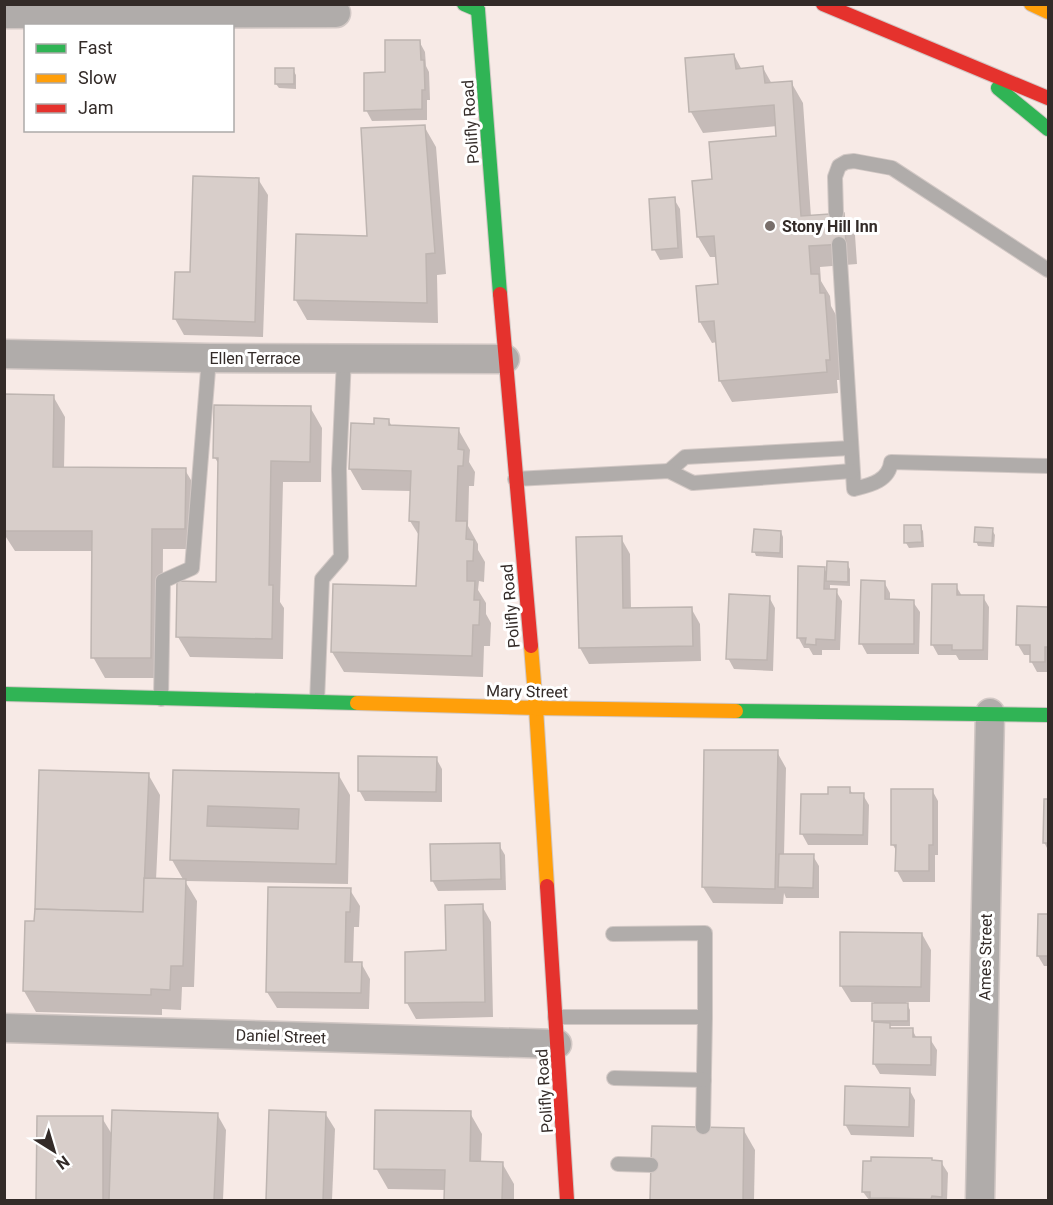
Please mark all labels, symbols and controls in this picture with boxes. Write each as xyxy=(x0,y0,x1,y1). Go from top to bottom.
legend xyxy=(24,24,234,132)
text: Fast xyxy=(78,37,113,58)
text: Slow xyxy=(78,67,117,88)
street label: Polifly Road xyxy=(458,79,483,165)
text: Jam xyxy=(78,97,114,118)
place label: Stony Hill Inn xyxy=(782,217,878,236)
marker: Stony Hill Inn xyxy=(763,219,777,233)
street label: Ellen Terrace xyxy=(209,349,301,368)
street label: Polifly Road xyxy=(497,563,524,649)
street label: Mary Street xyxy=(486,681,568,702)
street label: Ames Street xyxy=(975,913,996,1001)
street label: Daniel Street xyxy=(235,1025,327,1048)
street label: Polifly Road xyxy=(532,1048,557,1134)
north arrow xyxy=(24,1121,84,1181)
text: N xyxy=(52,1152,73,1174)

